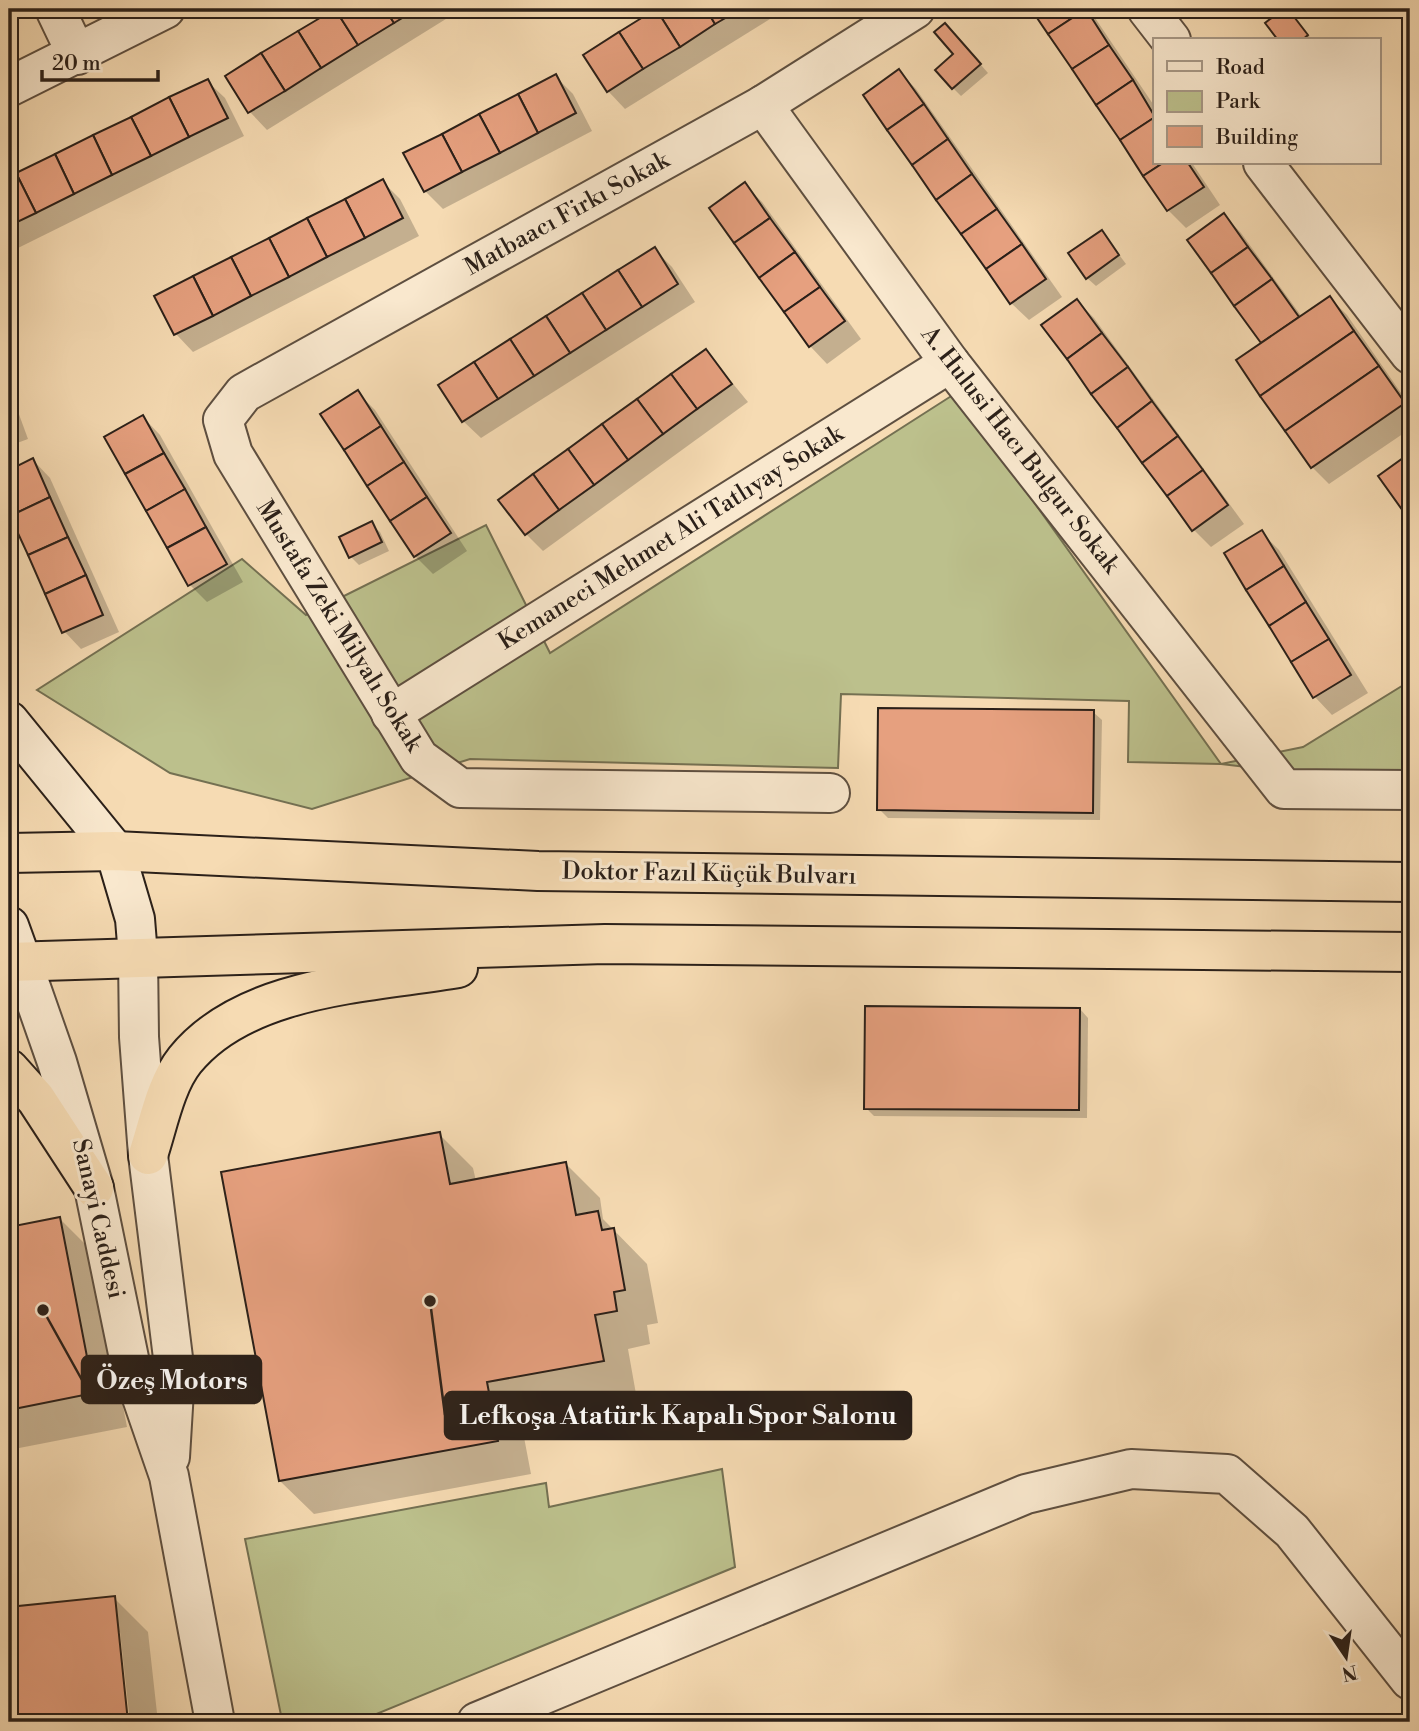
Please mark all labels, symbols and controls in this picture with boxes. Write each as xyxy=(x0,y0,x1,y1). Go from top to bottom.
scale bar xyxy=(42,38,158,82)
legend xyxy=(1153,38,1380,164)
text: 20 m xyxy=(52,51,101,77)
text: Road xyxy=(1216,55,1265,81)
text: Park xyxy=(1216,89,1261,115)
text: Building xyxy=(1215,125,1298,151)
street label: Matbaacı Firkı Sokak xyxy=(459,145,676,283)
street label: A. Hulusi Hacı Bulgur Sokak xyxy=(914,320,1127,581)
street label: Kemaneci Mehmet Ali Tatlıyay Sokak xyxy=(493,418,850,657)
street label: Mustafa Zeki Milyalı Sokak xyxy=(249,495,430,758)
street label: Doktor Fazıl Küçük Bulvarı xyxy=(561,856,857,892)
street label: Sanayi Caddesi xyxy=(65,1136,131,1302)
callout: Özeş Motors xyxy=(82,1356,261,1403)
text: Özeş Motors xyxy=(96,1363,248,1397)
callout: Lefkoşa Atatürk Kapalı Spor Salonu xyxy=(445,1392,911,1439)
text: Lefkoşa Atatürk Kapalı Spor Salonu xyxy=(459,1400,897,1432)
north arrow xyxy=(1310,1622,1380,1692)
text: N xyxy=(1340,1659,1360,1686)

